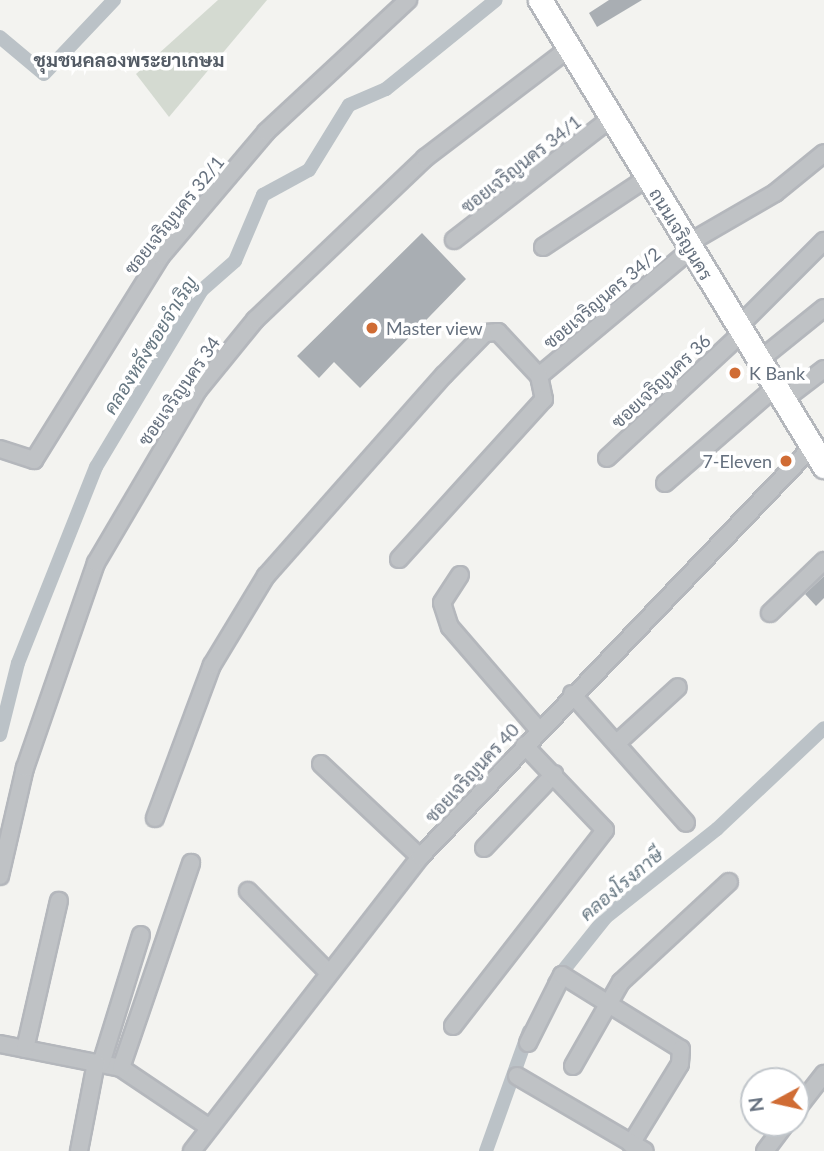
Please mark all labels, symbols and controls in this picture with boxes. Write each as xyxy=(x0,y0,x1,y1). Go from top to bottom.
district label: ชุมชนคลองพระยาเกษม xyxy=(34,49,224,71)
street label: ซอยเจริญนคร 34/1 xyxy=(457,110,585,218)
street label: ซอยเจริญนคร 32/1 xyxy=(120,151,228,279)
street label: ถนนเจริญนคร xyxy=(645,184,717,284)
street label: ซอยเจริญนคร 34/2 xyxy=(539,243,665,353)
water label: คลองหลังซอยจำเริญ xyxy=(98,272,202,418)
place label: Master view xyxy=(386,317,483,339)
marker: Master view xyxy=(364,320,380,336)
street label: ซอยเจริญนคร 36 xyxy=(607,330,715,432)
street label: ซอยเจริญนคร 34 xyxy=(134,332,224,450)
place label: K Bank xyxy=(749,362,805,384)
marker: K Bank xyxy=(727,365,743,381)
place label: 7-Eleven xyxy=(702,450,772,472)
marker: 7-Eleven xyxy=(778,453,794,469)
street label: ซอยเจริญนคร 40 xyxy=(421,719,523,827)
water label: คลองโรงภาษี xyxy=(575,843,667,925)
north arrow xyxy=(740,1067,810,1137)
text: N xyxy=(743,1096,768,1114)

